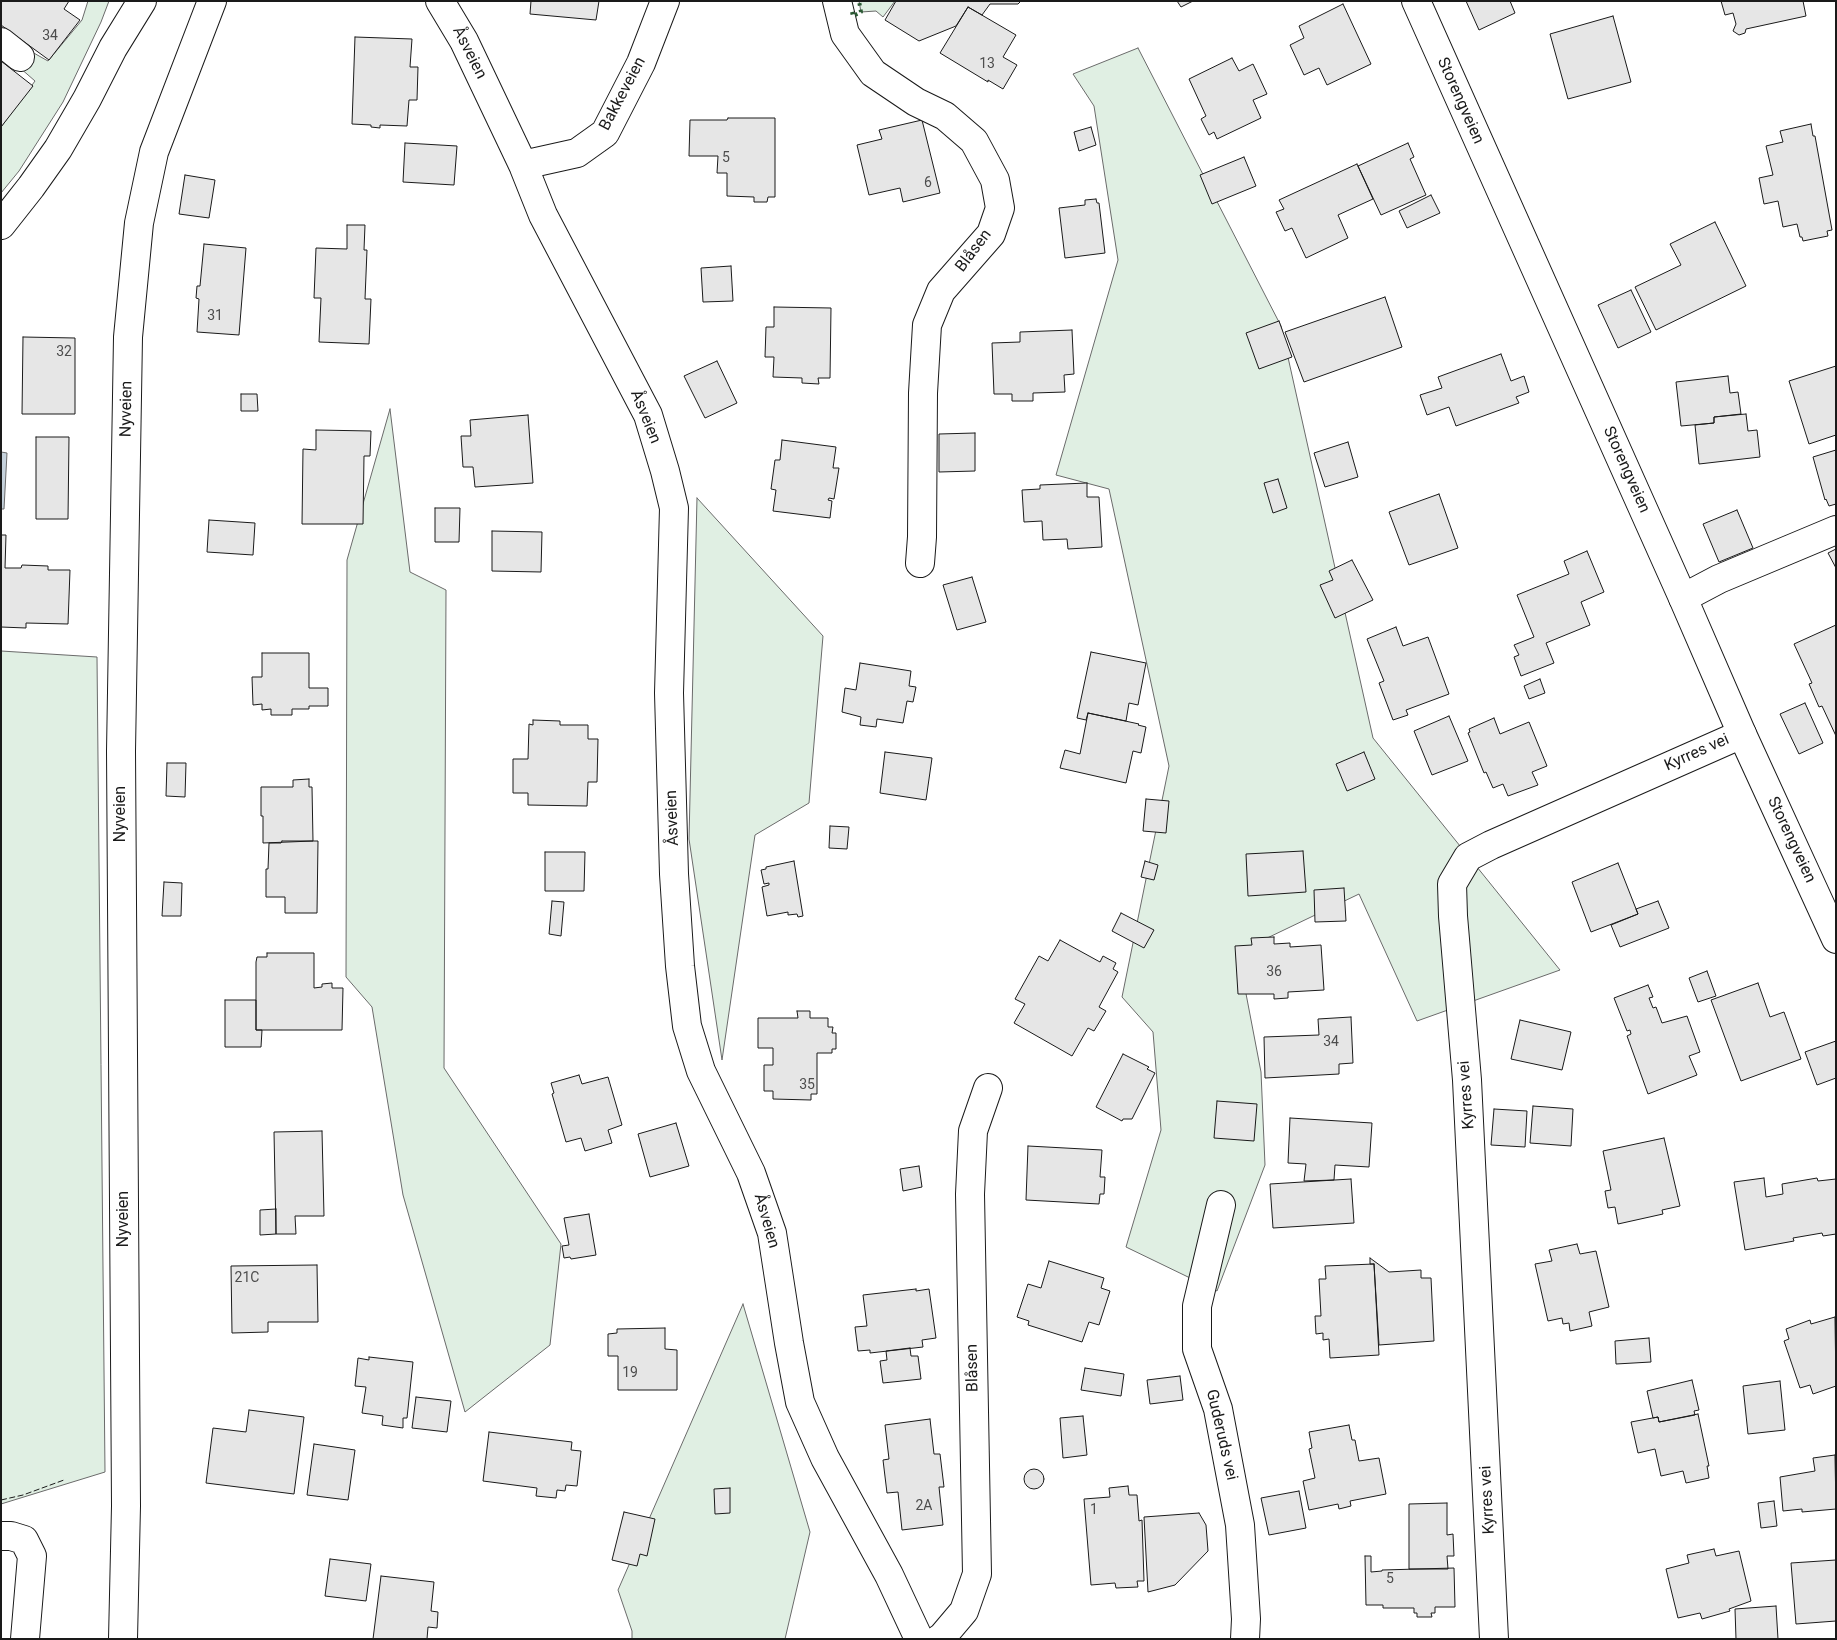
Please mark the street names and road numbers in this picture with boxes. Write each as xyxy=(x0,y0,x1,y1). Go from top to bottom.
street label: Åsveien xyxy=(448,24,490,82)
street label: Bakkeveien xyxy=(596,54,650,134)
street label: Storengveien xyxy=(1432,55,1488,147)
street label: Blåsen xyxy=(952,226,996,276)
street label: Nyveien xyxy=(117,381,137,437)
street label: Åsveien xyxy=(626,387,664,447)
street label: Storengveien xyxy=(1598,424,1654,516)
street label: Kyrres vei xyxy=(1662,730,1732,776)
street label: Nyveien xyxy=(111,786,131,842)
street label: Åsveien xyxy=(662,790,684,846)
street label: Storengveien xyxy=(1763,794,1819,886)
street label: Kyrres vei xyxy=(1455,1060,1479,1130)
street label: Nyveien xyxy=(114,1191,134,1247)
street label: Åsveien xyxy=(749,1191,783,1251)
street label: Blåsen xyxy=(963,1344,983,1392)
street label: Guderuds vei xyxy=(1201,1388,1241,1482)
street label: Kyrres vei xyxy=(1477,1465,1499,1535)

